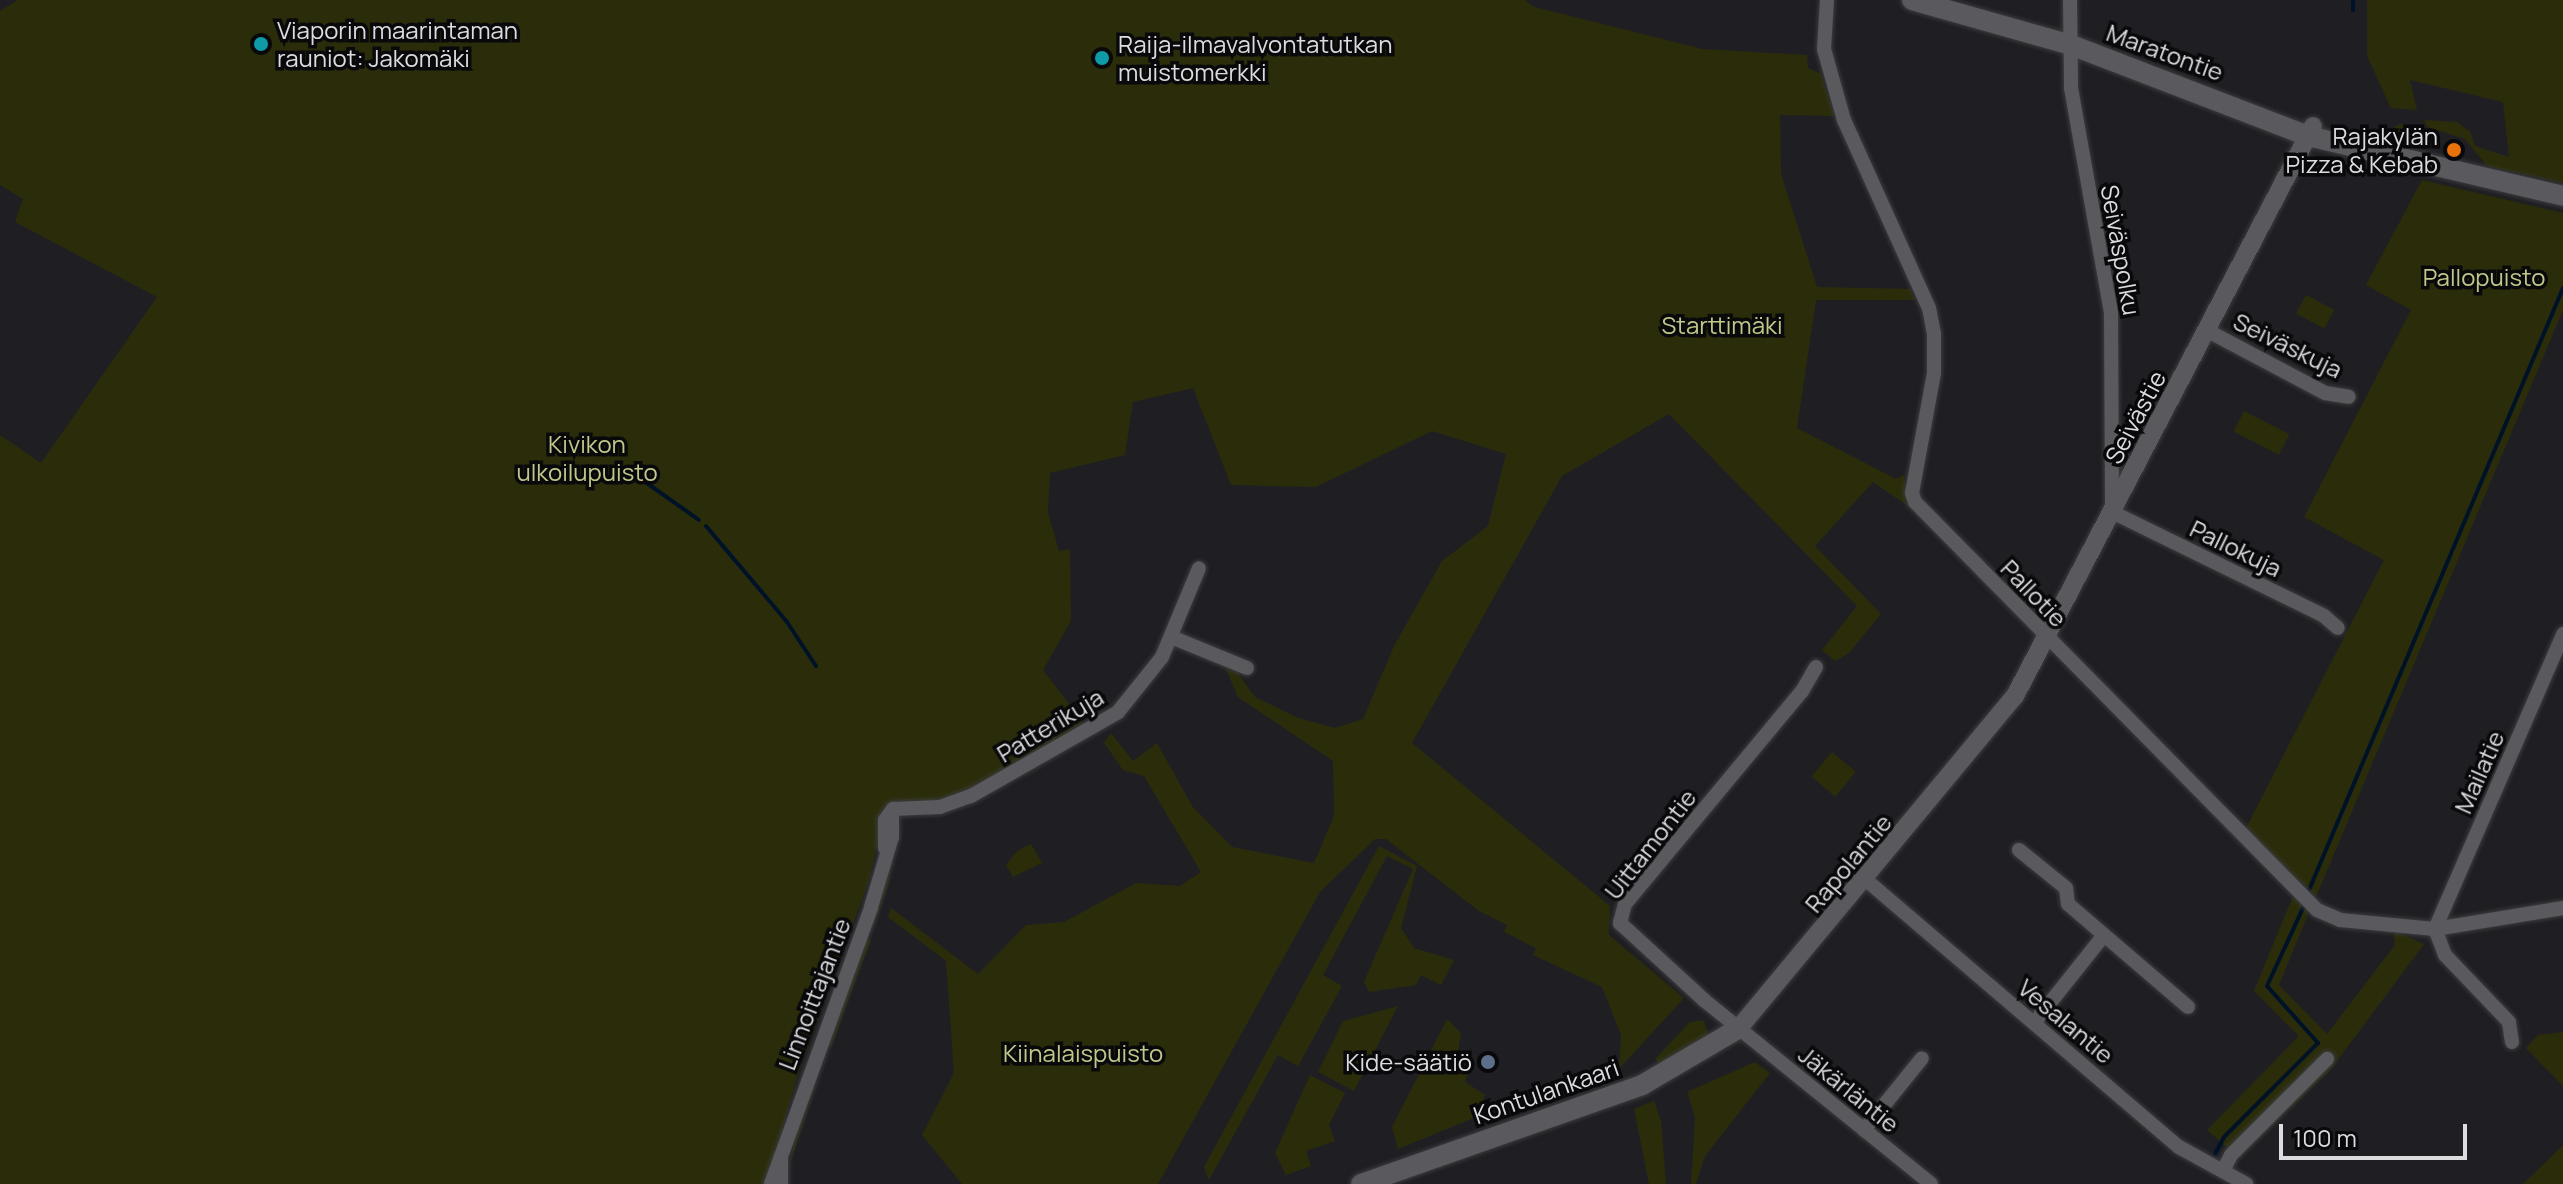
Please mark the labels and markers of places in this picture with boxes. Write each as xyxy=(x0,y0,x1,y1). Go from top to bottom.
place label: Viaporin maarintaman rauniot: Jakomäki xyxy=(277,16,518,72)
place label: Raija-ilmavalvontatutkan muistomerkki xyxy=(1118,30,1392,86)
marker: Viaporin maarintaman rauniot: Jakomäki xyxy=(252,35,270,53)
marker: Raija-ilmavalvontatutkan muistomerkki xyxy=(1093,49,1111,67)
place label: Rajakylän Pizza & Kebab xyxy=(2286,122,2438,178)
marker: Rajakylän Pizza & Kebab xyxy=(2445,141,2463,159)
place label: Kide-säätiö xyxy=(1345,1048,1472,1076)
marker: Kide-säätiö xyxy=(1479,1053,1497,1071)

